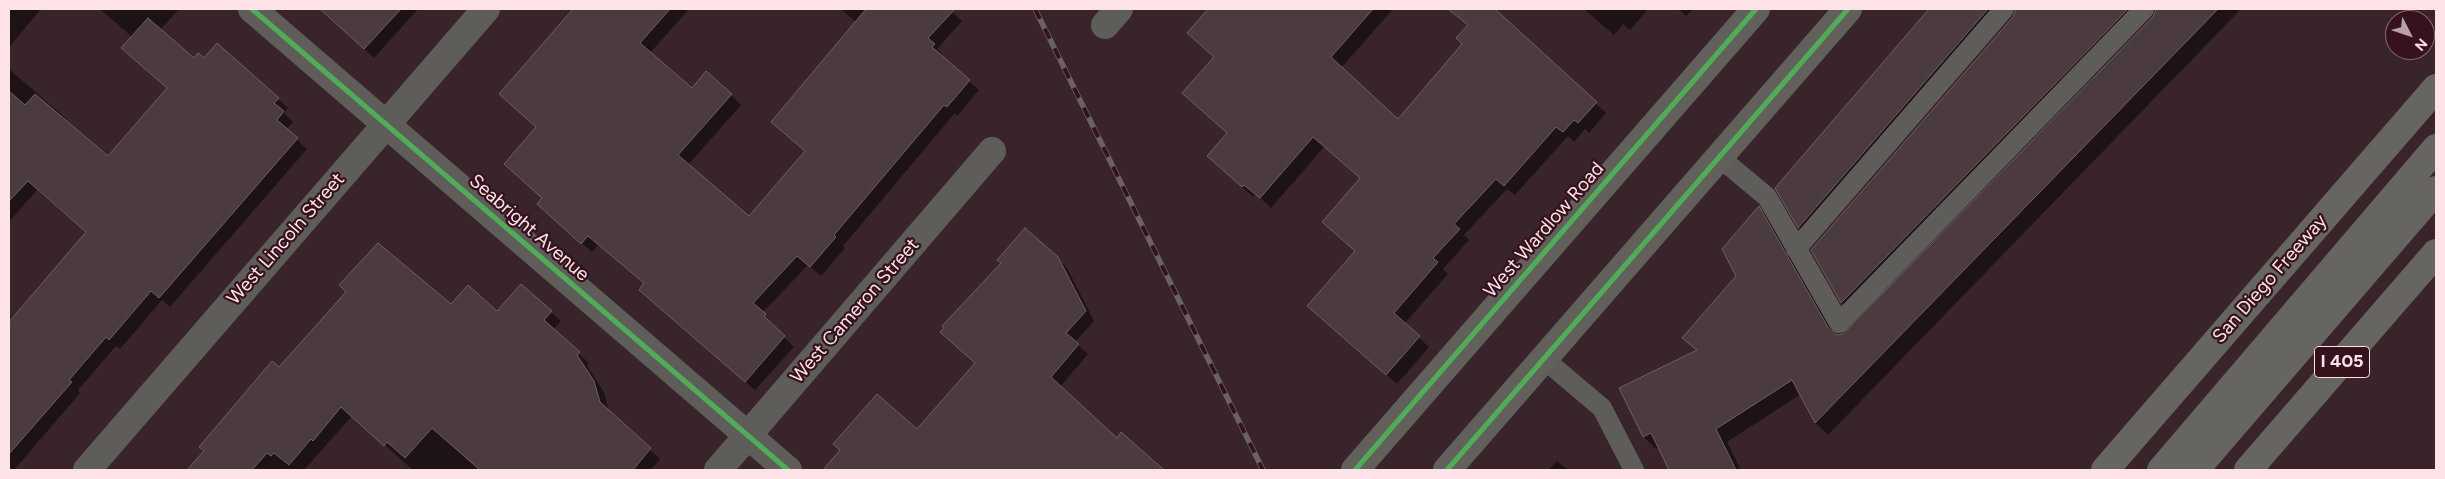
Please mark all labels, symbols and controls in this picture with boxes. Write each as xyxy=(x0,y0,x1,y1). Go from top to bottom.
north arrow xyxy=(2385,10,2435,60)
text: N xyxy=(2411,35,2431,54)
street label: West Wardlow Road xyxy=(1479,158,1609,302)
street label: West Lincoln Street xyxy=(222,168,350,310)
street label: Seabright Avenue xyxy=(464,170,594,286)
street label: San Diego Freeway xyxy=(2208,210,2332,348)
street label: West Cameron Street xyxy=(786,234,924,388)
road number: I 405 xyxy=(2314,347,2370,378)

